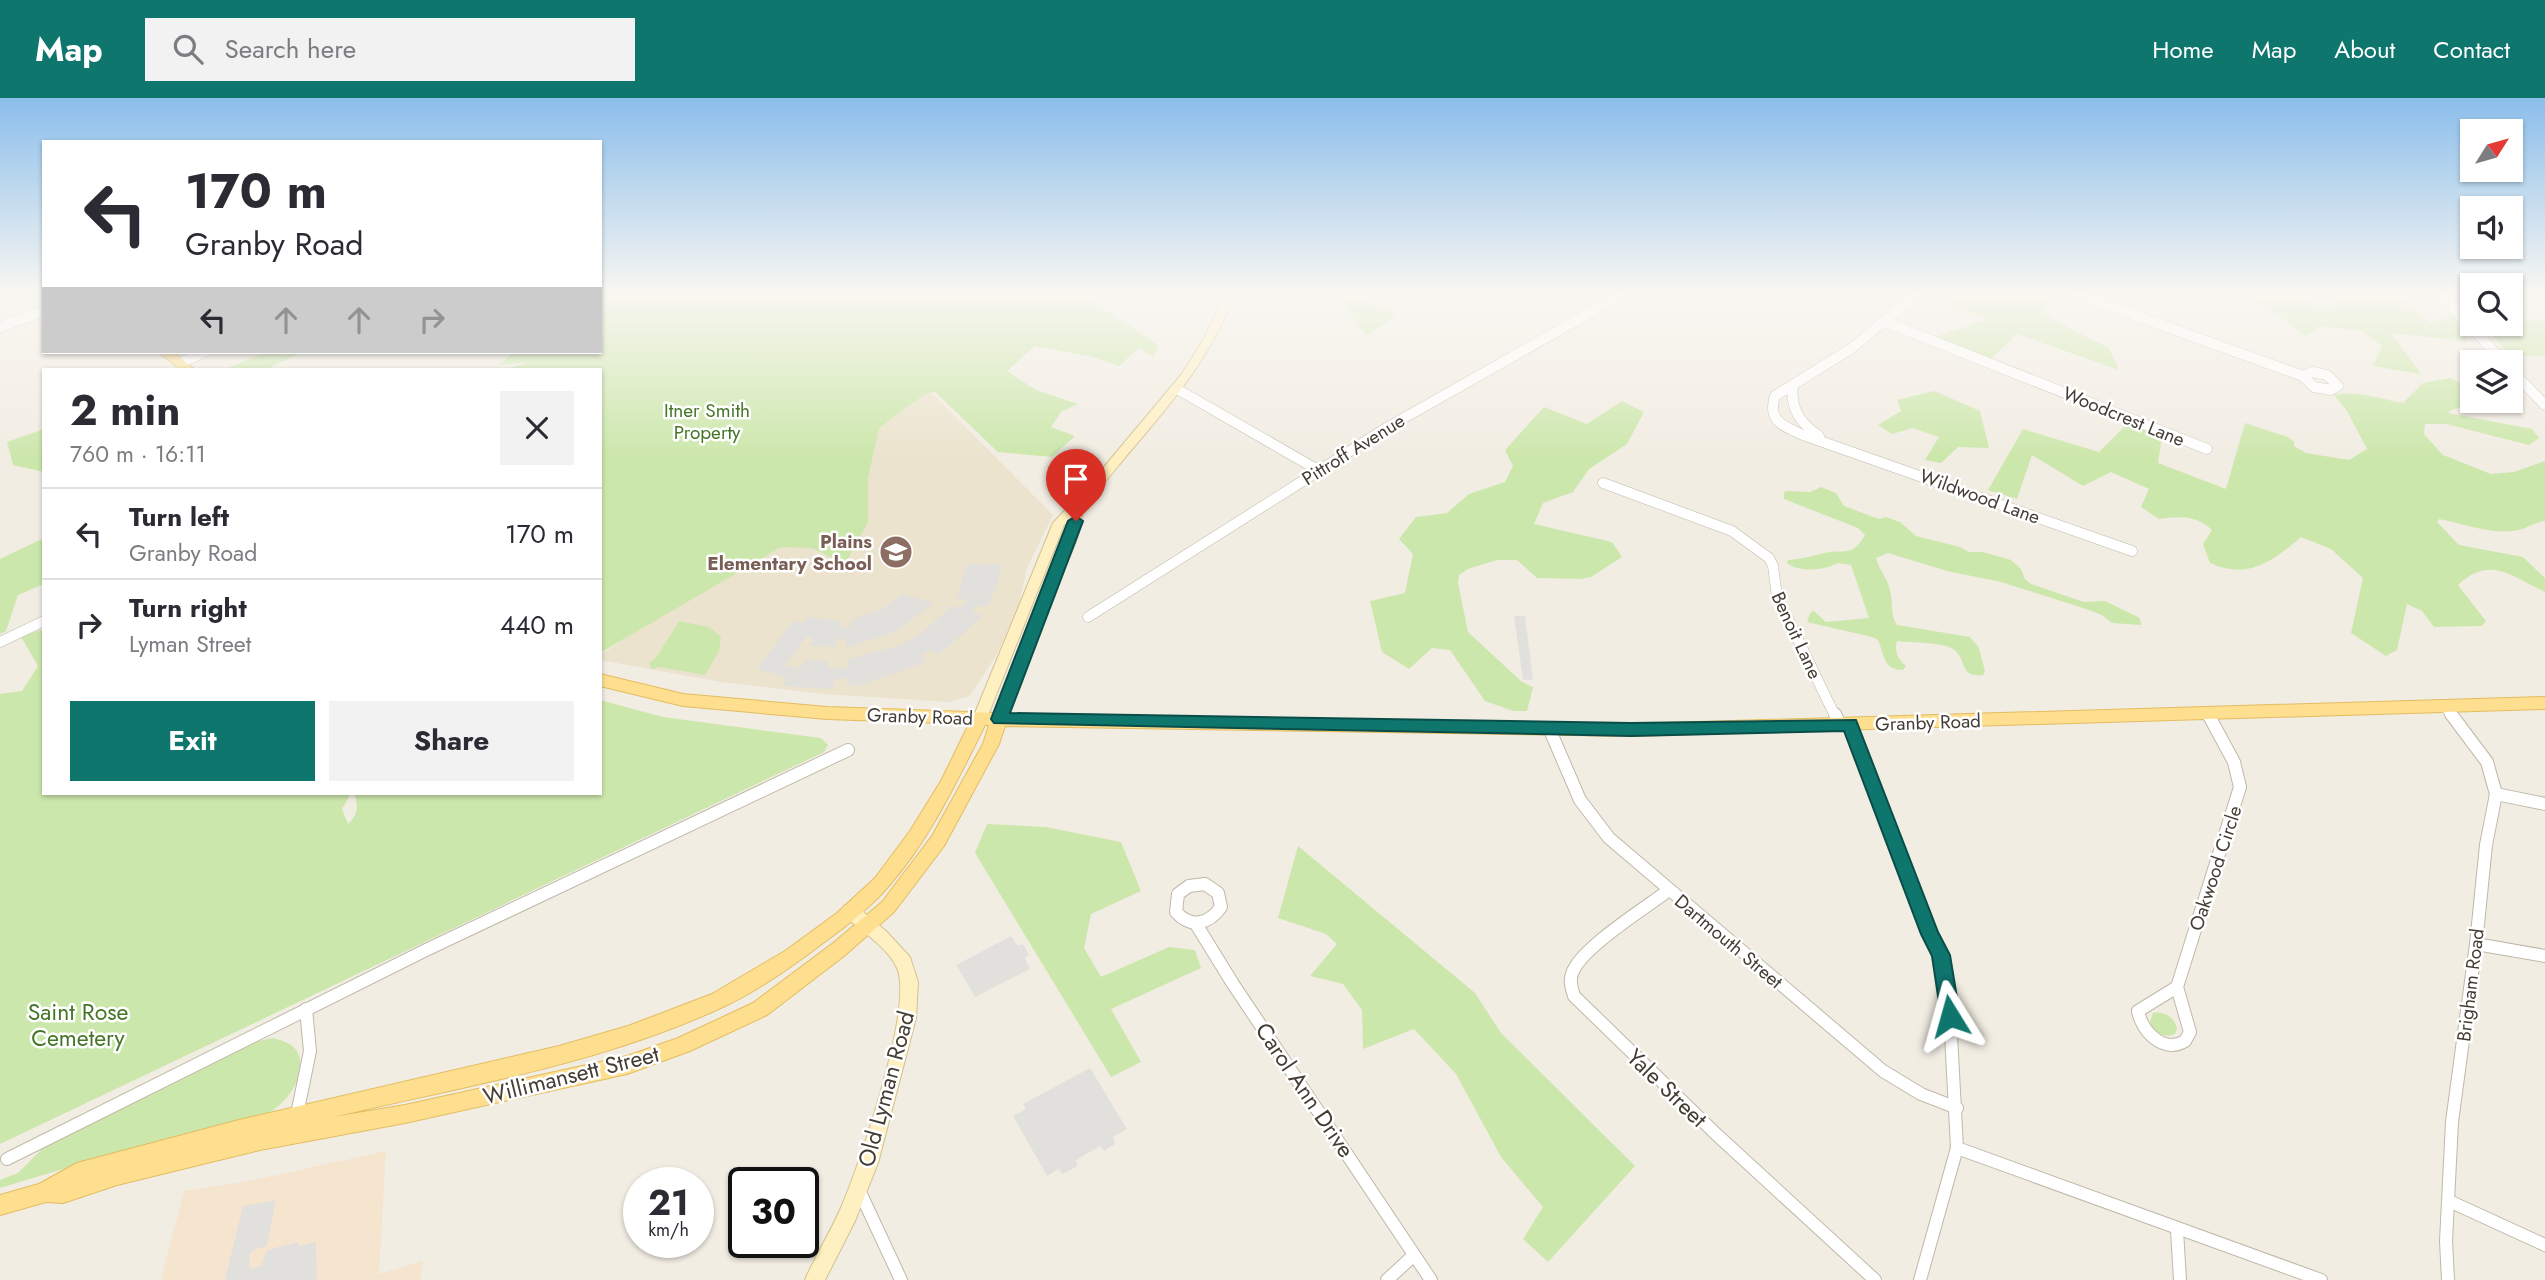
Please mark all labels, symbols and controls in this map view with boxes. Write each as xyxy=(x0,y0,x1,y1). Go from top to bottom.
search box xyxy=(145,18,635,81)
text: Map xyxy=(35,26,103,73)
icon: search xyxy=(169,30,207,68)
text: Search here xyxy=(225,30,356,68)
text: Home xyxy=(2152,32,2214,67)
text: Map xyxy=(2252,32,2296,67)
text: About xyxy=(2334,32,2395,67)
text: Contact xyxy=(2433,32,2510,67)
north arrow xyxy=(2460,119,2524,182)
map controls xyxy=(2460,119,2523,413)
text: 170 m xyxy=(185,156,327,226)
icon: left xyxy=(70,168,161,259)
button: sound xyxy=(2460,196,2523,259)
text: Granby Road xyxy=(185,221,363,267)
button: search xyxy=(2460,273,2523,336)
icon: left xyxy=(194,301,232,339)
icon: ahead xyxy=(267,301,305,339)
icon: ahead xyxy=(340,301,378,339)
icon: right xyxy=(413,301,451,339)
button: layers xyxy=(2460,350,2523,413)
text: 2 min xyxy=(70,380,180,441)
street label: Woodcrest Lane xyxy=(2059,380,2189,453)
button: close xyxy=(500,391,574,465)
park label: Itner Smith Property xyxy=(664,397,750,446)
street label: Pittroff Avenue xyxy=(1297,407,1410,492)
text: 760 m · 16:11 xyxy=(70,437,206,471)
pin xyxy=(1046,449,1106,521)
icon: arrive xyxy=(1057,460,1095,498)
street label: Wildwood Lane xyxy=(1916,462,2044,531)
text: Turn left xyxy=(129,498,229,536)
icon: left xyxy=(70,515,108,553)
text: 170 m xyxy=(505,515,574,553)
place label: Plains Elementary School xyxy=(707,528,872,577)
school or university icon: Plains Elementary School xyxy=(877,533,915,571)
text: Granby Road xyxy=(129,536,257,570)
street label: Benoit Lane xyxy=(1765,587,1829,683)
text: Turn right xyxy=(129,589,247,627)
icon: right xyxy=(70,606,108,644)
text: 440 m xyxy=(500,606,574,644)
text: Lyman Street xyxy=(129,627,251,661)
button: Exit xyxy=(70,701,315,781)
button: Share xyxy=(329,701,574,781)
street label: Granby Road xyxy=(867,701,973,732)
street label: Granby Road xyxy=(1875,707,1981,738)
street label: Oakwood Circle xyxy=(2183,802,2248,934)
street label: Dartmouth Street xyxy=(1669,888,1789,995)
street label: Brigham Road xyxy=(2450,927,2491,1043)
position arrow xyxy=(1913,979,1987,1053)
park label: Saint Rose Cemetery xyxy=(28,995,128,1055)
street label: Old Lyman Road xyxy=(849,1007,923,1171)
street label: Carol Ann Drive xyxy=(1247,1016,1363,1164)
street label: Willimansett Street xyxy=(479,1037,663,1113)
street label: Yale Street xyxy=(1619,1041,1715,1135)
speed limit sign: 30 xyxy=(728,1167,819,1258)
text: 21 xyxy=(648,1178,689,1228)
text: km/h xyxy=(648,1217,689,1243)

